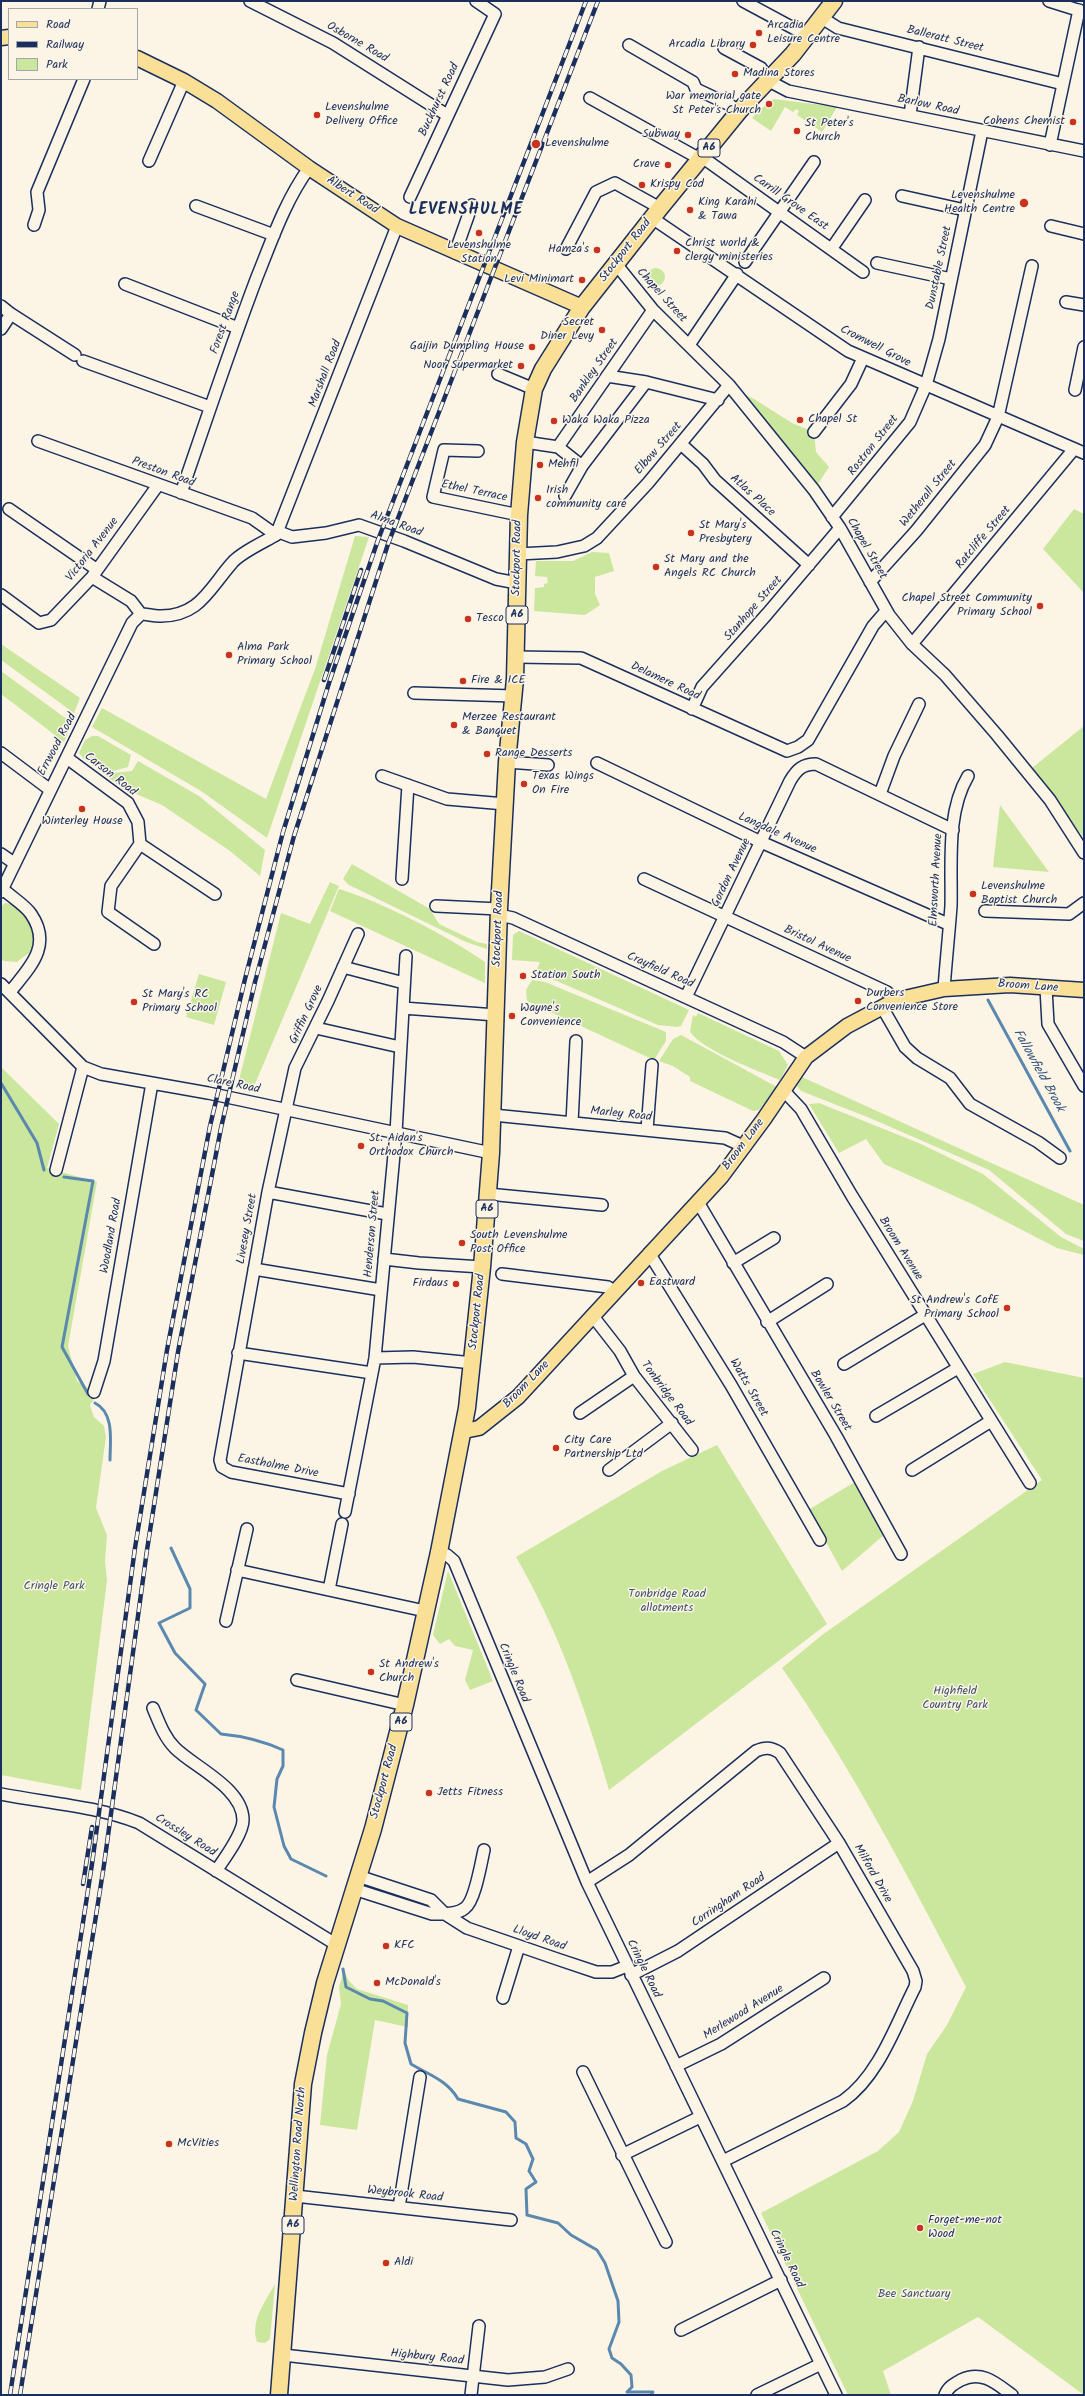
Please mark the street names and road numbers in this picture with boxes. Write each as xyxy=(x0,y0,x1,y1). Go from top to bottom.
street label: Osborne Road xyxy=(324,20,390,66)
street label: Balleratt Street xyxy=(905,23,985,57)
street label: Buckhurst Road xyxy=(417,61,463,139)
street label: Barlow Road xyxy=(896,92,960,120)
road number: A6 xyxy=(698,139,720,157)
street label: Carrill Grove East xyxy=(750,172,830,234)
street label: Albert Road xyxy=(323,174,381,218)
street label: Stockport Road xyxy=(597,217,655,285)
street label: Dunstable Street xyxy=(924,225,956,311)
street label: Chapel Street xyxy=(633,266,689,326)
street label: Forest Range xyxy=(208,290,244,356)
street label: Cromwell Grove xyxy=(837,323,913,371)
street label: Bankley Street xyxy=(568,336,622,406)
street label: Marshall Road xyxy=(307,338,345,410)
street label: Rostron Street xyxy=(846,413,902,479)
street label: Elbow Street xyxy=(632,420,686,478)
street label: Preston Road xyxy=(129,455,197,491)
street label: Wetherall Street xyxy=(898,458,960,530)
street label: Atlas Place xyxy=(726,472,778,520)
street label: Ethel Terrace xyxy=(440,478,508,506)
street label: Ratcliffe Street xyxy=(953,503,1015,573)
street label: Alma Road xyxy=(368,509,424,541)
street label: Victoria Avenue xyxy=(64,515,122,585)
street label: Chapel Street xyxy=(843,516,889,582)
street label: Stockport Road xyxy=(510,520,526,596)
street label: Stanhope Street xyxy=(722,574,786,644)
road number: A6 xyxy=(506,606,528,624)
street label: Delamere Road xyxy=(628,660,702,704)
street label: Errwood Road xyxy=(35,711,81,779)
street label: Carson Road xyxy=(81,750,139,800)
street label: Langdale Avenue xyxy=(736,810,818,858)
street label: Elmsworth Avenue xyxy=(927,833,947,927)
street label: Gordon Avenue xyxy=(709,836,755,910)
street label: Stockport Road xyxy=(490,891,508,967)
street label: Bristol Avenue xyxy=(781,923,853,967)
street label: Crayfield Road xyxy=(624,950,696,992)
street label: Broom Lane xyxy=(997,978,1059,996)
street label: Griffin Grove xyxy=(287,983,327,1047)
street label: Clare Road xyxy=(205,1072,261,1098)
street label: Marley Road xyxy=(589,1105,653,1125)
street label: Broom Lane xyxy=(720,1116,768,1174)
street label: Henderson Street xyxy=(362,1190,384,1278)
street label: Livesey Street xyxy=(235,1193,261,1265)
street label: Woodland Road xyxy=(98,1197,126,1275)
road number: A6 xyxy=(476,1200,498,1218)
street label: Broom Avenue xyxy=(875,1215,925,1283)
street label: Stockport Road xyxy=(467,1273,489,1351)
street label: Watts Street xyxy=(726,1356,770,1420)
street label: Broom Lane xyxy=(501,1358,553,1412)
street label: Tonbridge Road xyxy=(637,1359,695,1429)
street label: Bowler Street xyxy=(806,1368,854,1434)
street label: Eastholme Drive xyxy=(236,1452,320,1482)
street label: Cringle Road xyxy=(494,1641,532,1705)
road number: A6 xyxy=(390,1713,412,1731)
street label: Stockport Road xyxy=(368,1743,402,1821)
street label: Crossley Road xyxy=(152,1811,218,1861)
street label: Milford Drive xyxy=(850,1842,894,1906)
street label: Corringham Road xyxy=(689,1871,769,1931)
street label: Lloyd Road xyxy=(510,1923,568,1955)
street label: Cringle Road xyxy=(623,1937,663,2001)
street label: Merlewood Avenue xyxy=(701,1982,787,2044)
street label: Wellington Road North xyxy=(288,2086,310,2202)
street label: Weybrook Road xyxy=(366,2184,444,2206)
road number: A6 xyxy=(282,2216,304,2234)
street label: Cringle Road xyxy=(766,2227,806,2291)
street label: Highbury Road xyxy=(390,2347,464,2369)

